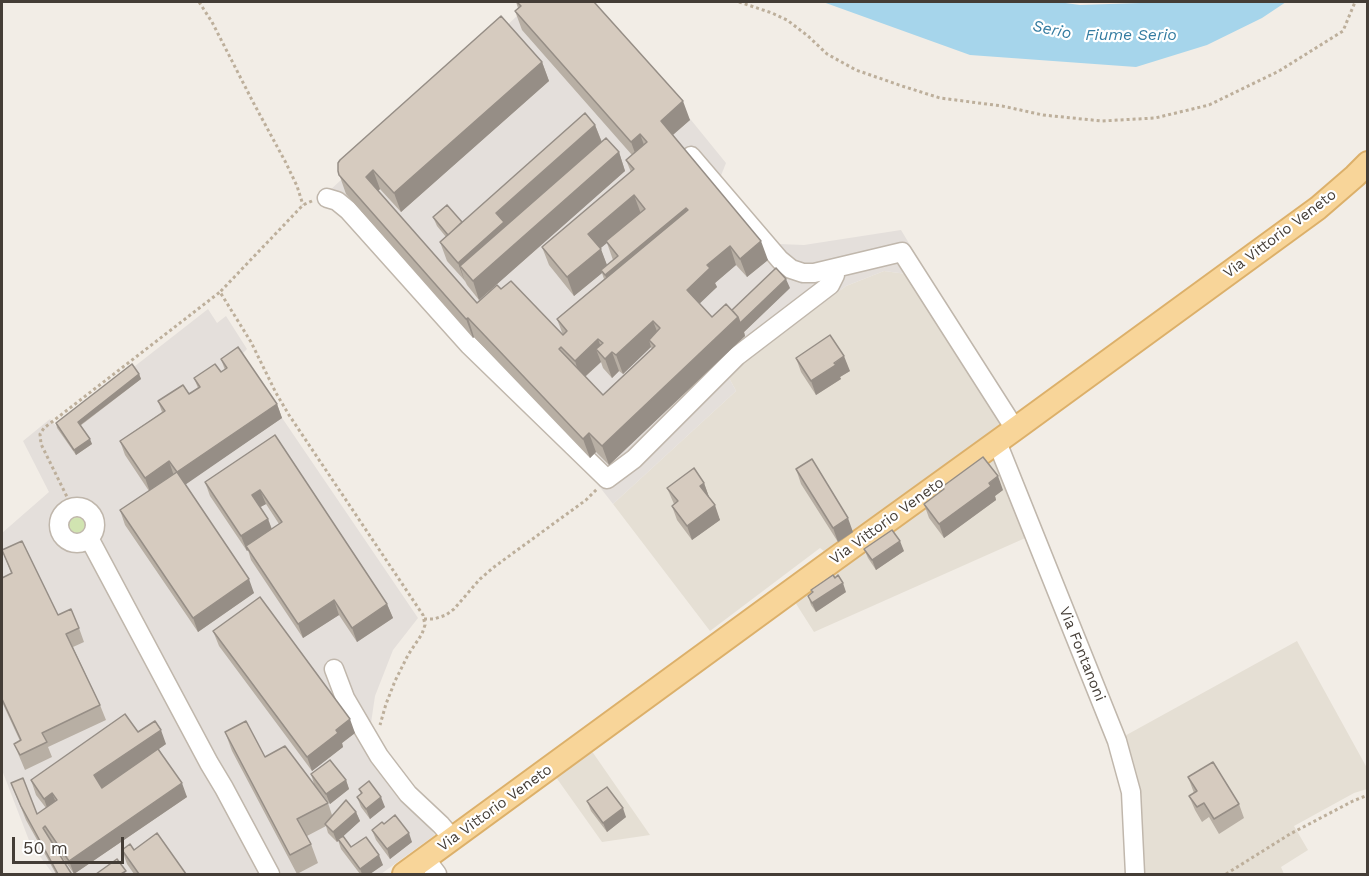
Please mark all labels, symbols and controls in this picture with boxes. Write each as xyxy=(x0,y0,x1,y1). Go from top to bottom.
water label: Serio xyxy=(1031,17,1073,43)
water label: Fiume Serio xyxy=(1085,25,1177,45)
street label: Via Vittorio Veneto xyxy=(1220,186,1340,282)
street label: Via Vittorio Veneto xyxy=(826,474,948,568)
street label: Via Fontanoni xyxy=(1055,604,1109,704)
street label: Via Vittorio Veneto xyxy=(434,761,556,855)
scale bar xyxy=(15,825,128,863)
text: 50 m xyxy=(23,837,68,858)

